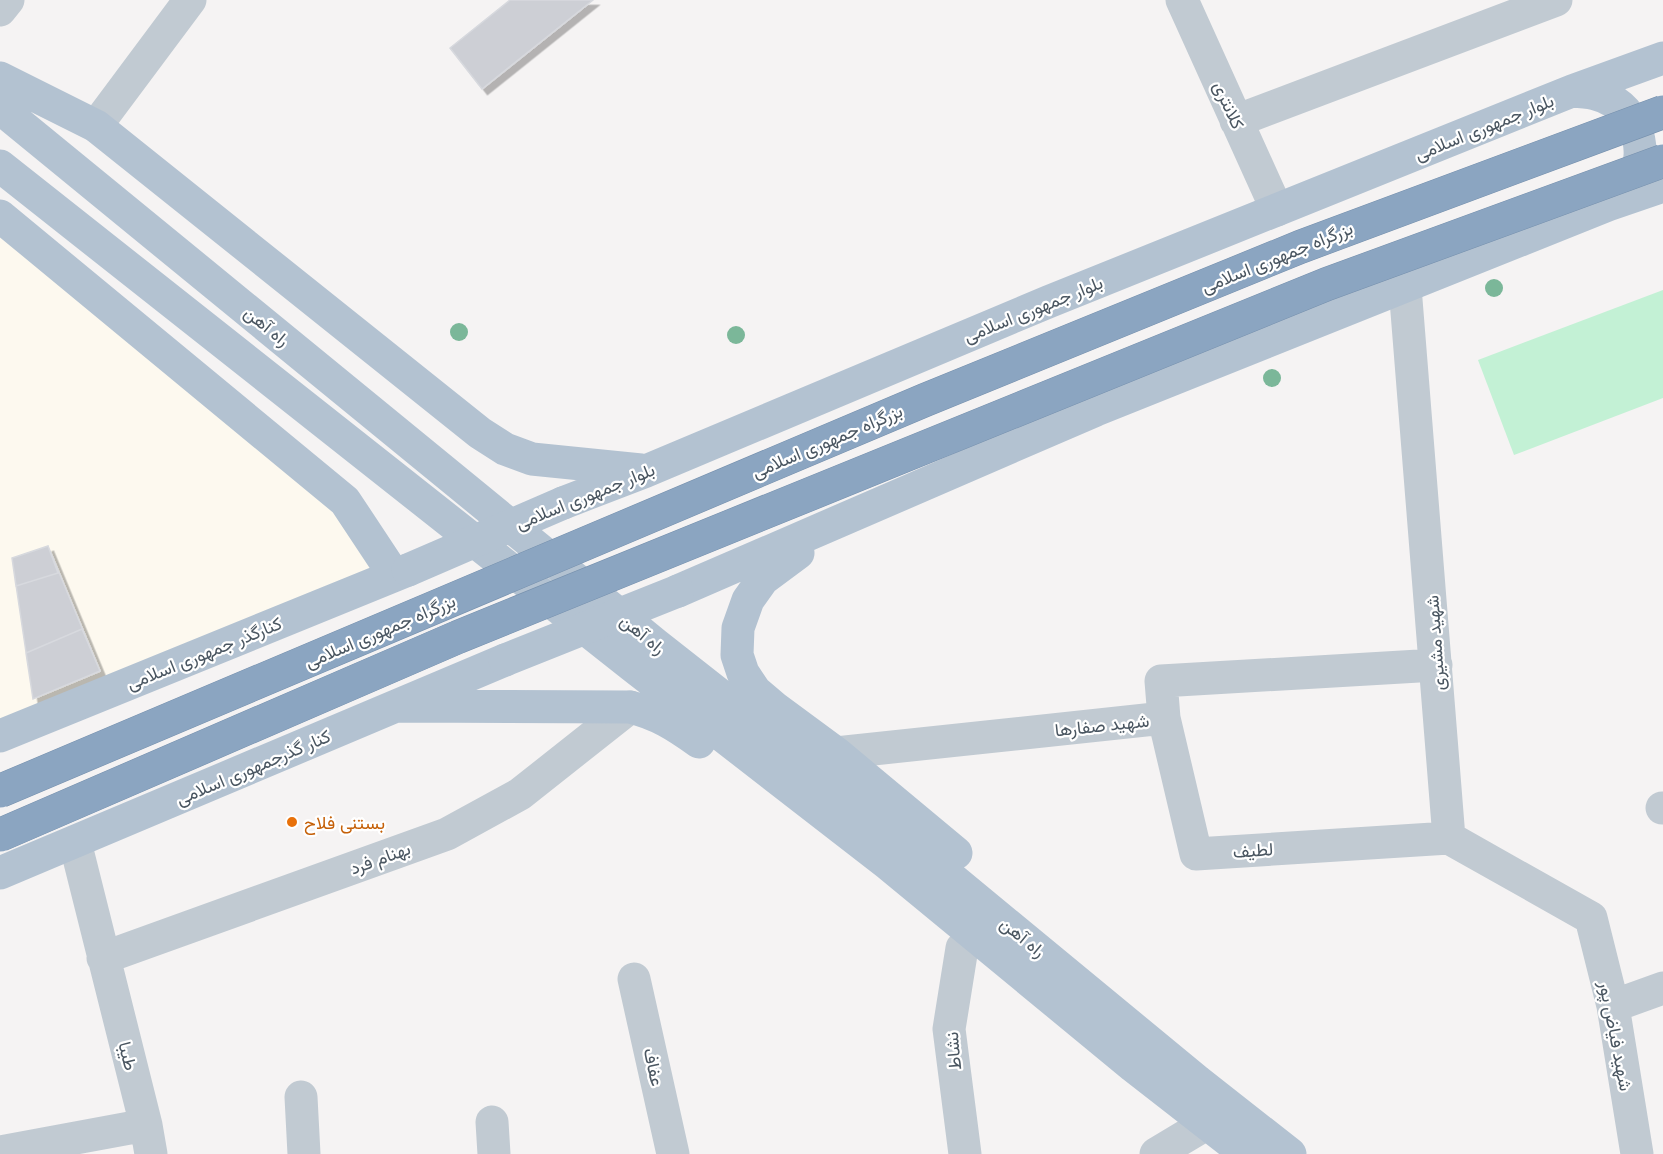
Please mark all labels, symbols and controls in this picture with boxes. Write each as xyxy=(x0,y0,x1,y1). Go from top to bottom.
street label: کلانتری xyxy=(1208,77,1250,133)
street label: بلوار جمهوری اسلامی xyxy=(1411,89,1557,165)
street label: بزرگراه جمهوری اسلامی xyxy=(1198,216,1356,298)
street label: بلوار جمهوری اسلامی xyxy=(960,271,1106,347)
street label: راه آهن xyxy=(240,301,294,351)
street label: بزرگراه جمهوری اسلامی xyxy=(748,399,906,483)
street label: بلوار جمهوری اسلامی xyxy=(512,458,658,534)
street label: بزرگراه جمهوری اسلامی xyxy=(301,589,459,673)
street label: شهید مشیری xyxy=(1420,594,1450,692)
street label: راه آهن xyxy=(616,609,670,659)
street label: کنارگذر جمهوری اسلامی xyxy=(123,611,285,695)
street label: شهید صفارها xyxy=(1054,709,1150,741)
street label: کنار گذرجمهوری اسلامی xyxy=(172,724,334,810)
place label: بستنی فلاح xyxy=(304,811,385,835)
marker: بستنی فلاح xyxy=(285,815,299,829)
street label: بهنام فرد xyxy=(346,836,414,881)
street label: لطیف xyxy=(1232,837,1274,863)
street label: راه آهن xyxy=(996,912,1050,962)
street label: شهید فیاض پور xyxy=(1593,978,1638,1093)
street label: نشاط xyxy=(940,1031,966,1071)
street label: طیبا xyxy=(113,1039,143,1073)
street label: عفاف xyxy=(639,1046,669,1088)

